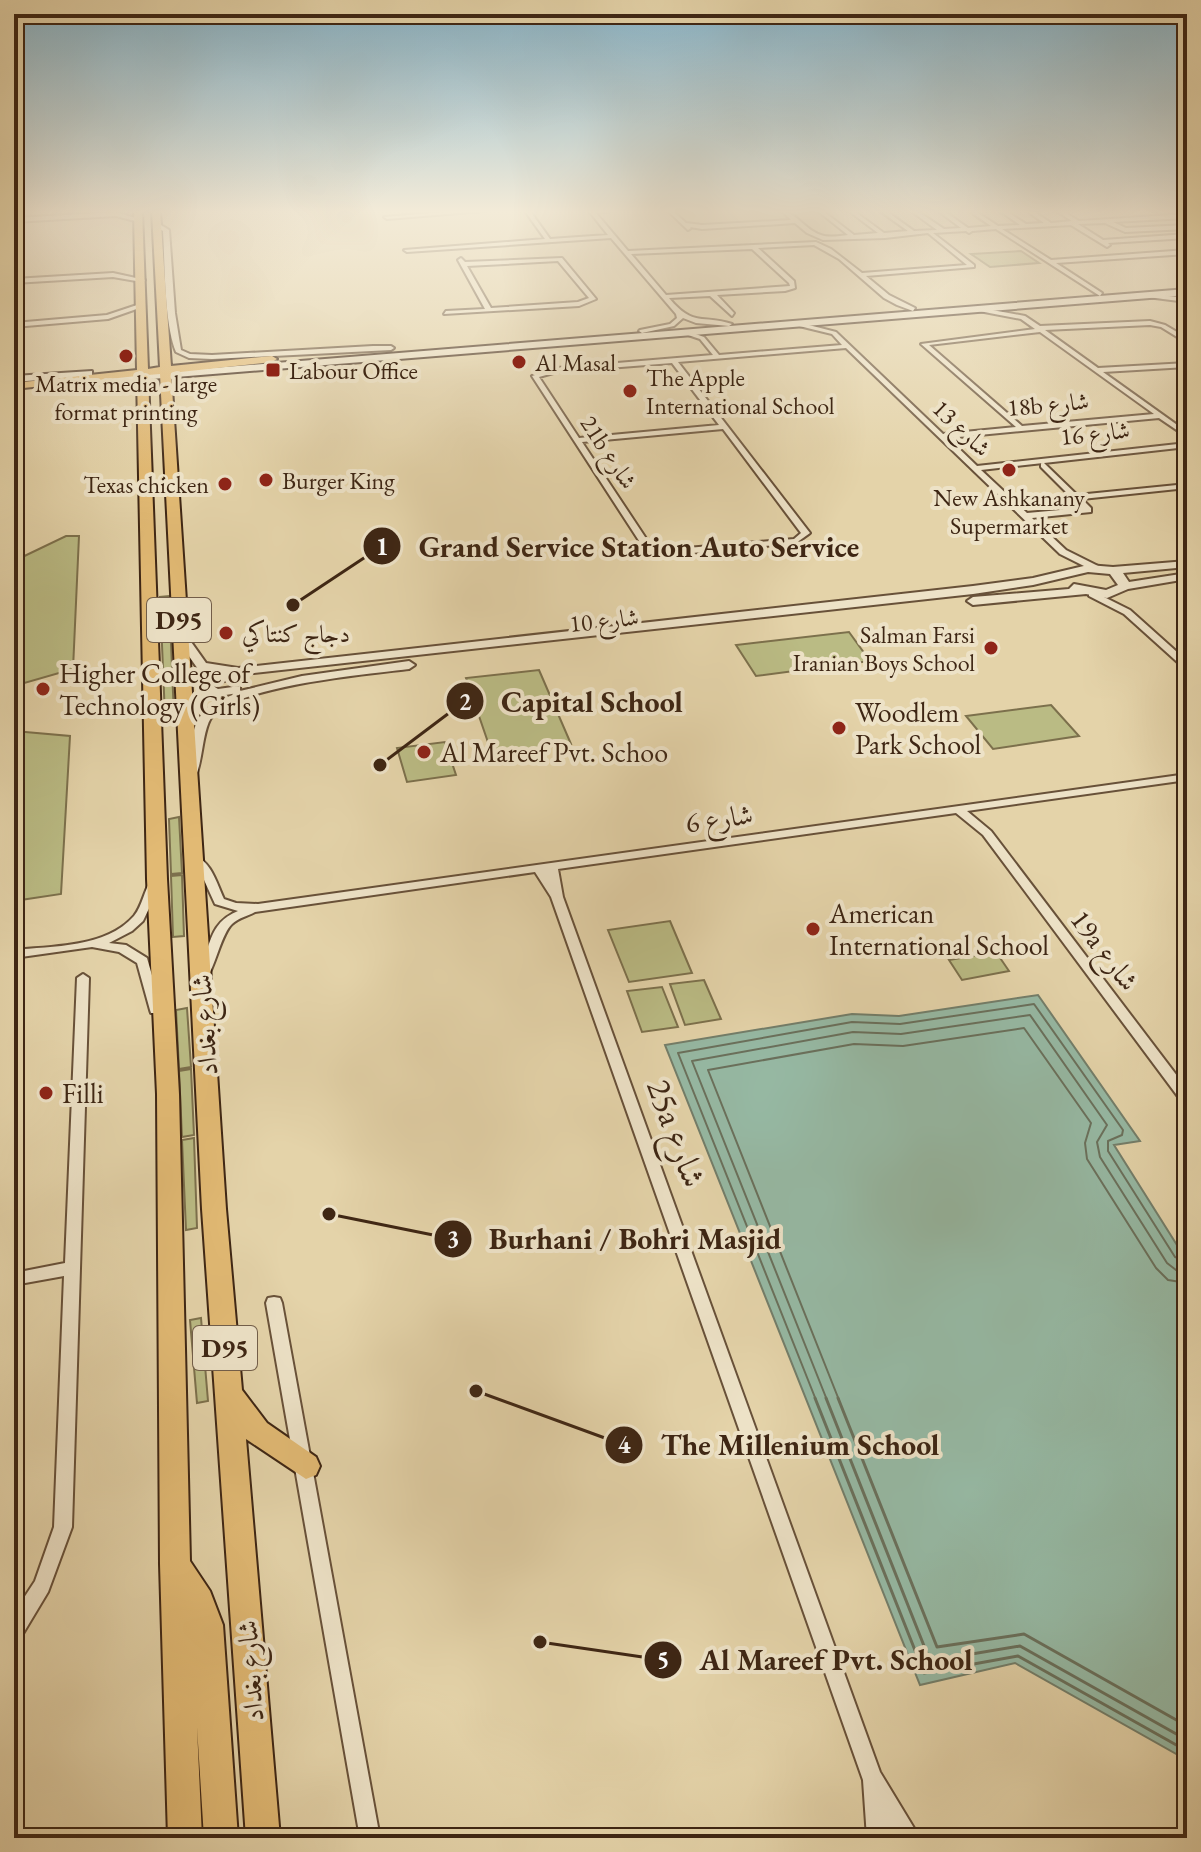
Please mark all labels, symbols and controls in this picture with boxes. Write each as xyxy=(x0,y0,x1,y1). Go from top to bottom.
marker: Matrix media - large format printing xyxy=(117,347,135,365)
place label: Al Masal xyxy=(534,347,616,378)
marker: Al Masal xyxy=(510,353,528,371)
place label: Labour Office xyxy=(289,355,418,386)
marker: Labour Office xyxy=(264,361,282,379)
place label: The Apple International School xyxy=(646,362,835,421)
place label: Matrix media - large format printing xyxy=(35,368,217,427)
marker: The Apple International School xyxy=(621,382,639,400)
street label: 18b شارع xyxy=(1006,385,1091,428)
street label: شارع 13 xyxy=(923,393,998,467)
street label: 21b شارع xyxy=(570,409,644,497)
street label: شارع 16 xyxy=(1059,414,1132,457)
marker: New Ashkanany Supermarket xyxy=(1000,461,1018,479)
place label: Burger King xyxy=(282,465,395,496)
place label: Texas chicken xyxy=(83,469,209,500)
marker: Burger King xyxy=(257,471,275,489)
marker: Texas chicken xyxy=(216,475,234,493)
place label: New Ashkanany Supermarket xyxy=(933,482,1085,541)
callout: Grand Service Station Auto Service xyxy=(362,519,875,573)
text: Grand Service Station Auto Service xyxy=(419,527,859,566)
text: 1 xyxy=(376,531,388,562)
road number: D95 xyxy=(147,598,211,642)
street label: شارع 10 xyxy=(568,601,641,644)
place label: دجاج كنتاكي xyxy=(242,618,350,655)
place label: Salman Farsi Iranian Boys School xyxy=(793,619,975,678)
marker: دجاج كنتاكي xyxy=(217,624,235,642)
marker: Salman Farsi Iranian Boys School xyxy=(982,639,1000,657)
place label: Higher College of Technology (Girls) xyxy=(59,655,260,723)
callout: Capital School xyxy=(445,674,699,728)
marker: Higher College of Technology (Girls) xyxy=(34,680,52,698)
text: Capital School xyxy=(501,682,683,721)
text: 2 xyxy=(459,686,472,717)
place label: Woodlem Park School xyxy=(855,694,981,762)
marker: Woodlem Park School xyxy=(830,719,848,737)
place label: Al Mareef Pvt. Schoo xyxy=(439,734,668,770)
marker: Al Mareef Pvt. Schoo xyxy=(415,743,433,761)
street label: شارع 6 xyxy=(683,795,756,846)
place label: American International School xyxy=(828,895,1049,963)
street label: 19a شارع xyxy=(1058,902,1147,1001)
marker: American International School xyxy=(804,920,822,938)
street label: شارع بغداد xyxy=(182,973,231,1077)
street label: 25a شارع xyxy=(631,1073,717,1196)
place label: Filli xyxy=(62,1075,104,1111)
marker: Filli xyxy=(37,1084,55,1102)
callout: Burhani / Bohri Masjid xyxy=(433,1212,798,1266)
text: Burhani / Bohri Masjid xyxy=(489,1219,782,1258)
text: 3 xyxy=(447,1223,459,1254)
road number: D95 xyxy=(193,1326,257,1370)
callout: The Millenium School xyxy=(604,1418,955,1472)
text: The Millenium School xyxy=(661,1425,940,1464)
text: 4 xyxy=(618,1429,631,1460)
street label: شارع بغداد xyxy=(228,1619,277,1723)
callout: Al Mareef Pvt. School xyxy=(643,1633,988,1687)
text: Al Mareef Pvt. School xyxy=(698,1640,973,1679)
text: 5 xyxy=(657,1644,669,1675)

